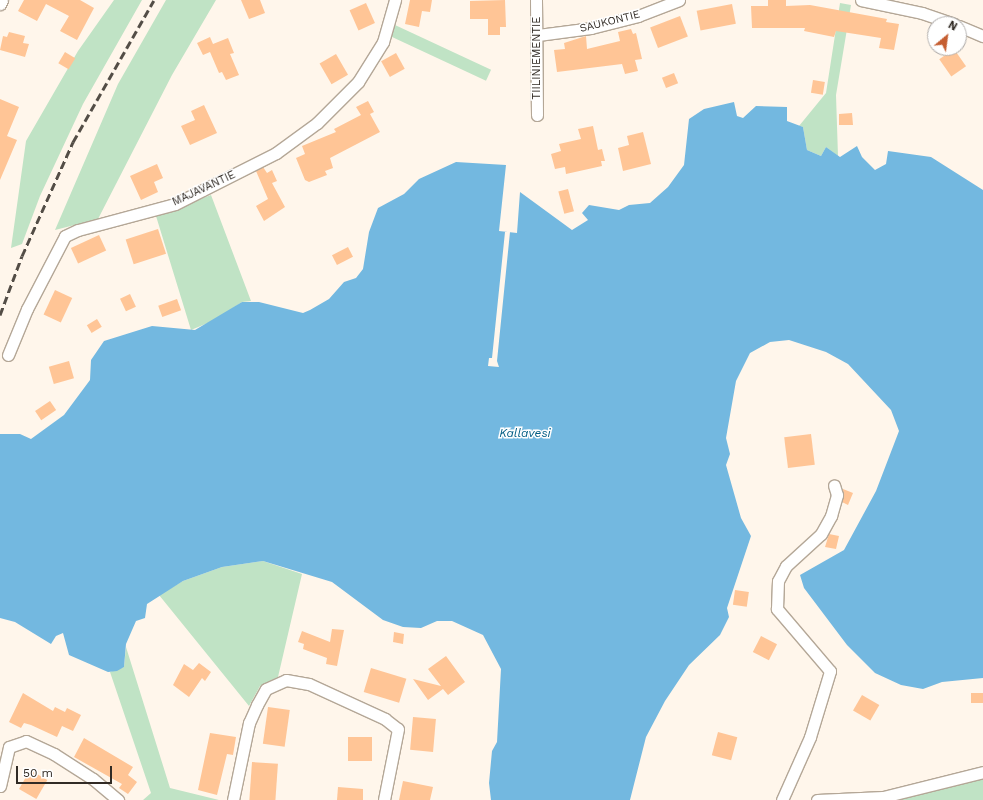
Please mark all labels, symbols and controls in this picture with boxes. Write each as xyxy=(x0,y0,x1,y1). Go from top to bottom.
street label: SAUKONTIE xyxy=(578,8,642,36)
north arrow xyxy=(927,16,967,56)
street label: TIILINIEMENTIE xyxy=(530,17,544,99)
text: N xyxy=(946,18,959,34)
street label: MAJAVANTIE xyxy=(170,169,238,209)
water label: Kallavesi xyxy=(499,427,551,441)
scale bar xyxy=(18,758,114,784)
text: 50 m xyxy=(23,766,53,780)

